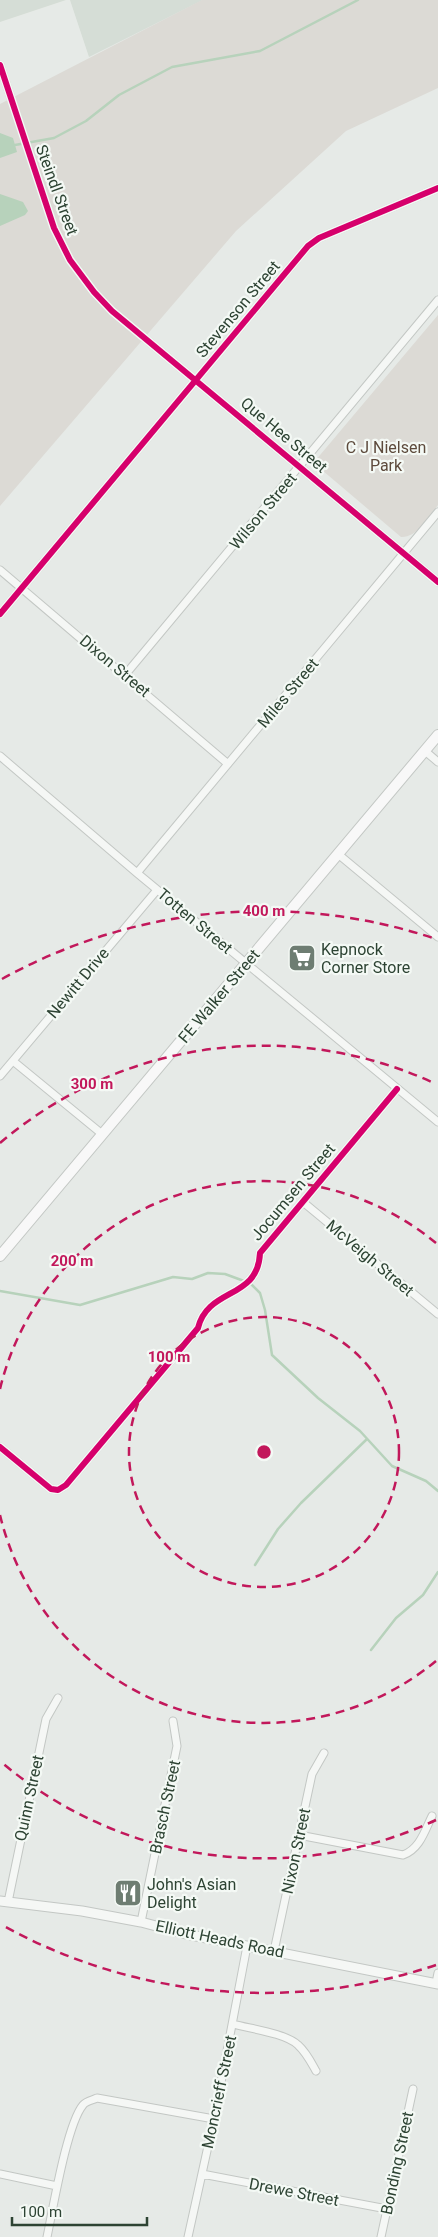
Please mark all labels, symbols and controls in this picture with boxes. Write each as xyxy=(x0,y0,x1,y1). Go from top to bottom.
street label: Steindl Street xyxy=(32,142,82,238)
street label: Stevenson Street xyxy=(192,257,284,361)
street label: Que Hee Street xyxy=(237,393,331,477)
park label: C J Nielsen Park xyxy=(346,438,426,475)
street label: Wilson Street xyxy=(225,469,301,553)
street label: Dixon Street xyxy=(76,631,154,701)
street label: Miles Street xyxy=(254,654,322,732)
street label: Totten Street xyxy=(154,884,236,958)
text: 400 m xyxy=(243,902,285,920)
place label: Kepnock Corner Store xyxy=(321,940,410,977)
supermarket icon: Kepnock Corner Store xyxy=(287,943,317,973)
street label: Newitt Drive xyxy=(43,944,113,1022)
street label: FE Walker Street xyxy=(174,945,264,1047)
text: 300 m xyxy=(71,1075,113,1093)
street label: Jocumsen Street xyxy=(247,1140,339,1244)
street label: McVeigh Street xyxy=(322,1216,418,1300)
text: 200 m xyxy=(51,1252,93,1270)
text: 100 m xyxy=(148,1348,190,1366)
centre of rings xyxy=(255,1443,273,1461)
street label: Quinn Street xyxy=(11,1753,47,1843)
street label: Brasch Street xyxy=(146,1758,184,1856)
street label: Nixon Street xyxy=(278,1806,314,1896)
place label: John's Asian Delight xyxy=(147,1875,236,1912)
restaurant icon: John's Asian Delight xyxy=(113,1878,143,1908)
street label: Elliott Heads Road xyxy=(154,1916,286,1962)
street label: Moncrieff Street xyxy=(198,2034,240,2150)
street label: Bonding Street xyxy=(377,2110,417,2216)
street label: Drewe Street xyxy=(248,2174,340,2210)
scale bar xyxy=(12,2194,148,2226)
text: 100 m xyxy=(20,2203,62,2221)

